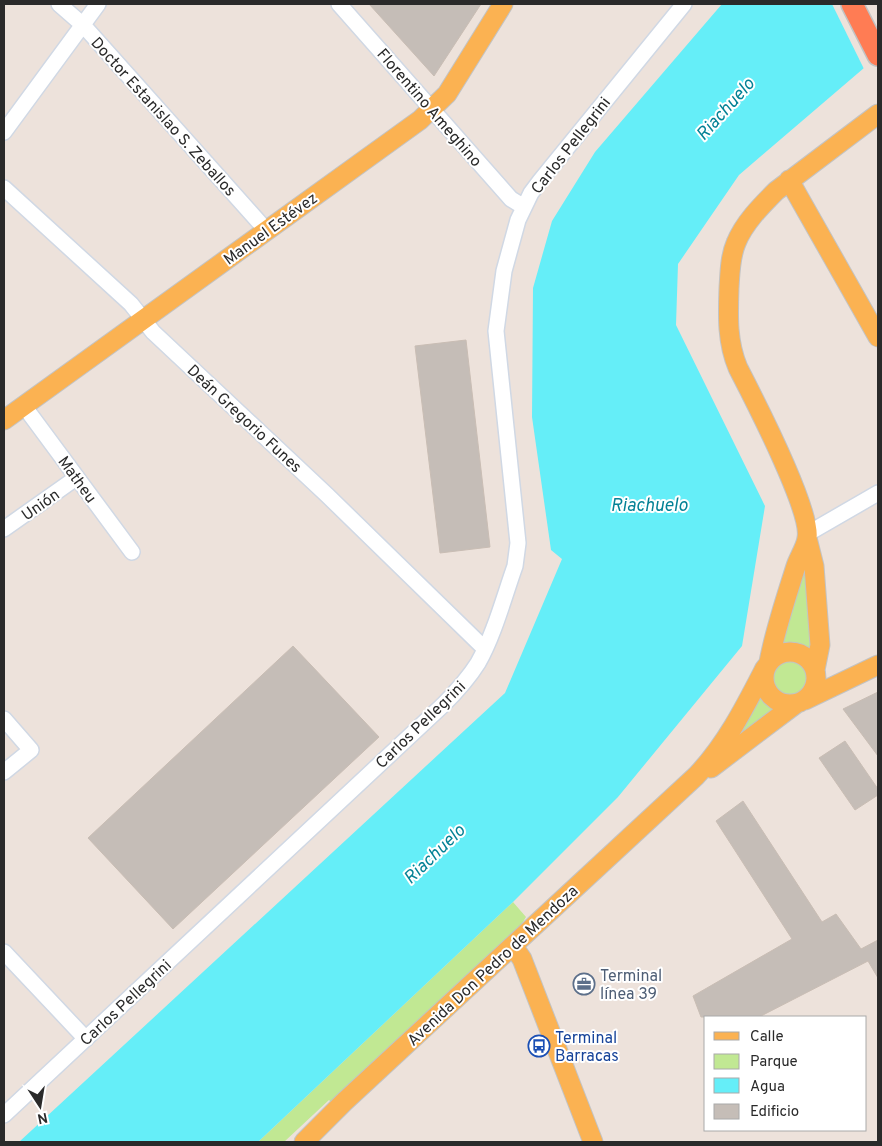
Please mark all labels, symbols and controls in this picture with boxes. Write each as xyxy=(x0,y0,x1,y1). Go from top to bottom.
street label: Doctor Estanislao S. Zeballos xyxy=(86,34,239,201)
street label: Florentino Ameghino xyxy=(372,45,485,172)
water label: Riachuelo xyxy=(692,73,761,146)
street label: Carlos Pellegrini xyxy=(527,94,616,199)
street label: Manuel Estévez xyxy=(220,189,322,270)
street label: Deán Gregorio Funes xyxy=(182,361,305,478)
street label: Matheu xyxy=(53,453,100,508)
street label: Unión xyxy=(18,485,64,526)
water label: Riachuelo xyxy=(611,495,688,518)
street label: Carlos Pellegrini xyxy=(372,677,471,774)
water label: Riachuelo xyxy=(399,820,471,890)
street label: Avenida Don Pedro de Mendoza xyxy=(404,882,583,1051)
street label: Carlos Pellegrini xyxy=(76,956,176,1051)
place label: Terminal línea 39 xyxy=(600,967,662,1005)
office icon: Terminal línea 39 xyxy=(572,972,596,996)
legend xyxy=(704,1016,867,1131)
text: Calle xyxy=(750,1028,784,1047)
place label: Terminal Barracas xyxy=(555,1029,619,1067)
bus stop icon: Terminal Barracas xyxy=(527,1034,551,1058)
text: Parque xyxy=(750,1053,798,1072)
text: Agua xyxy=(750,1078,785,1097)
north arrow xyxy=(15,1081,65,1131)
text: Edificio xyxy=(750,1103,799,1122)
text: N xyxy=(36,1108,49,1127)

